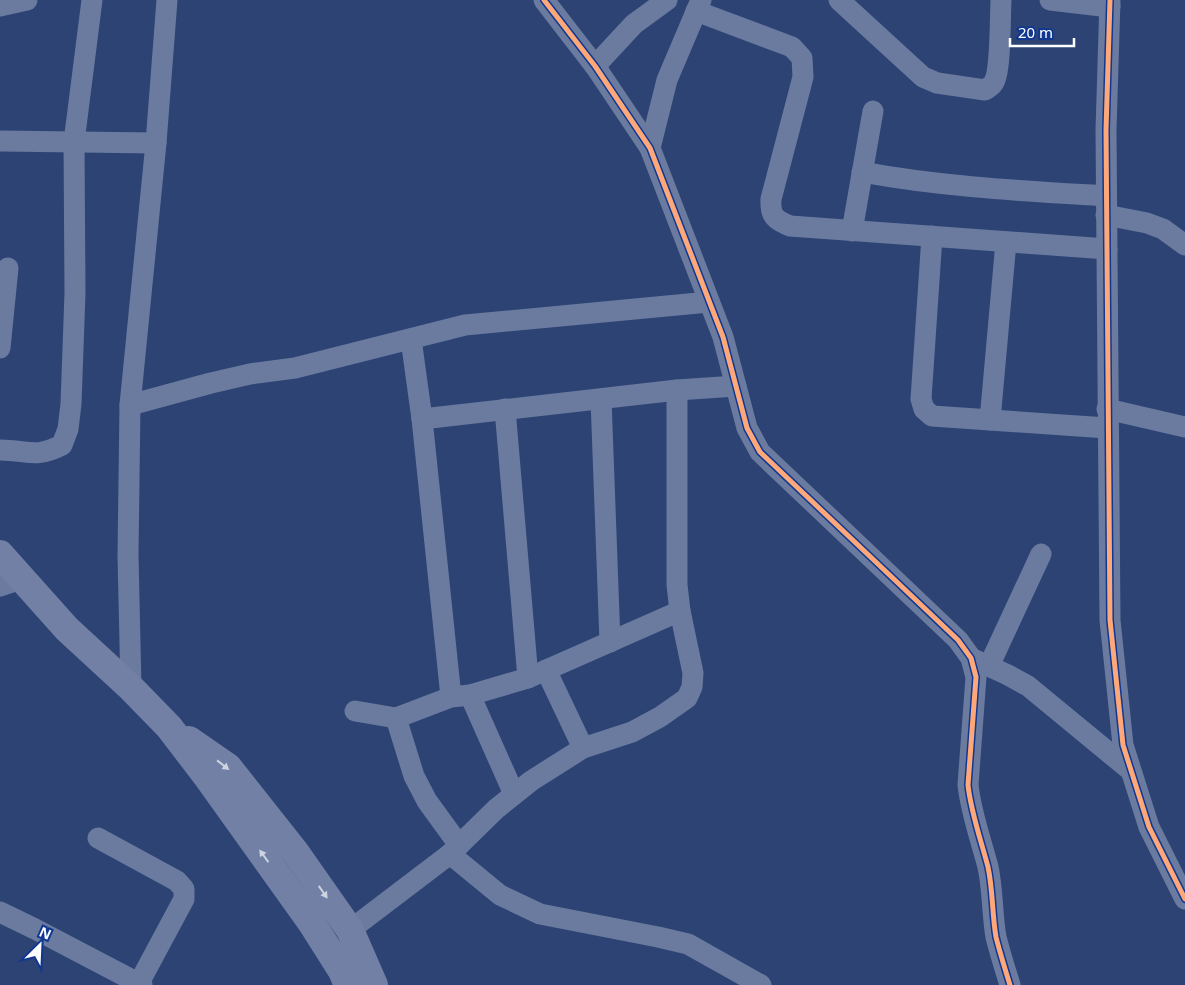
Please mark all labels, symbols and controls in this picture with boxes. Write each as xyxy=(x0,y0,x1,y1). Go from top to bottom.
scale bar xyxy=(1010,15,1074,47)
text: 20 m xyxy=(1018,22,1053,42)
one-way arrow xyxy=(216,759,229,770)
one-way arrow xyxy=(259,849,269,863)
one-way arrow xyxy=(318,885,328,899)
north arrow xyxy=(15,920,65,970)
text: N xyxy=(36,922,55,944)

